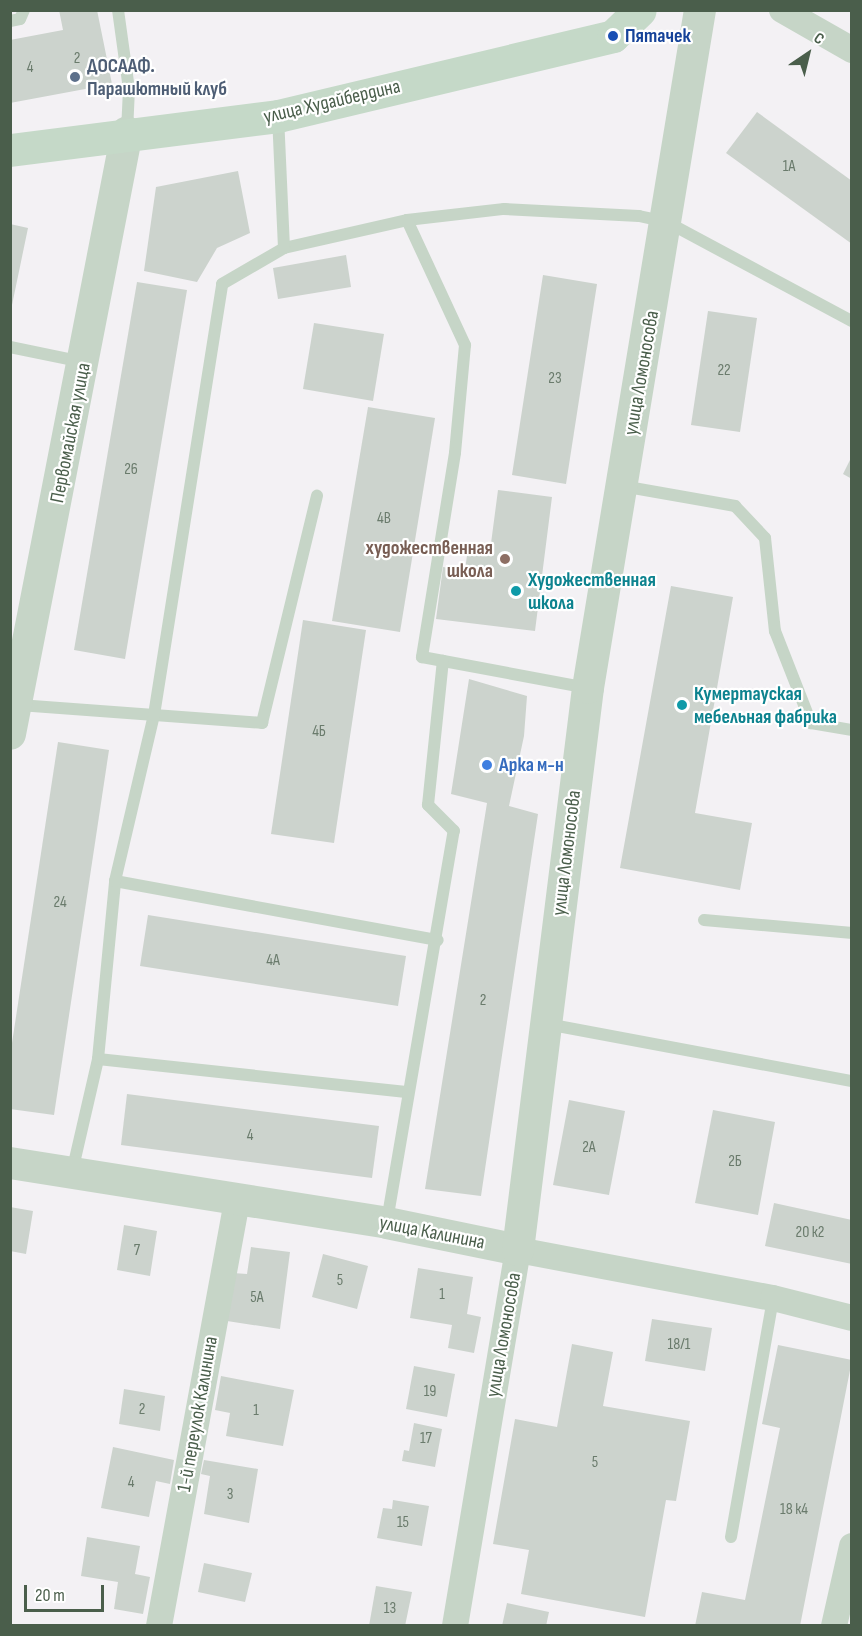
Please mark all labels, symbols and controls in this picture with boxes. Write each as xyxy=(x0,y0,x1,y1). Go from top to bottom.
place label: Пятачек xyxy=(625,24,691,48)
north arrow xyxy=(778,24,838,84)
marker: Пятачек xyxy=(606,29,620,43)
text: С xyxy=(810,29,827,49)
house number: 2 xyxy=(74,49,80,69)
place label: ДОСААФ. Парашютный клуб xyxy=(87,54,227,101)
house number: 4 xyxy=(27,58,33,78)
marker: ДОСААФ. Парашютный клуб xyxy=(68,70,82,84)
street label: улица Худайбердина xyxy=(261,75,403,129)
house number: 1А xyxy=(783,157,795,177)
street label: улица Ломоносова xyxy=(619,309,665,437)
street label: Первомайская улица xyxy=(46,361,96,505)
house number: 22 xyxy=(717,361,731,381)
house number: 23 xyxy=(548,369,562,389)
house number: 26 xyxy=(124,460,138,480)
house number: 4В xyxy=(377,509,391,529)
place label: художественная школа xyxy=(366,536,493,583)
marker: художественная школа xyxy=(498,552,512,566)
place label: Художественная школа xyxy=(528,568,656,615)
marker: Художественная школа xyxy=(509,584,523,598)
place label: Кумертауская мебельная фабрика xyxy=(694,682,837,729)
marker: Кумертауская мебельная фабрика xyxy=(675,698,689,712)
house number: 4Б xyxy=(312,722,326,742)
place label: Арка м-н xyxy=(499,753,564,777)
marker: Арка м-н xyxy=(480,758,494,772)
street label: улица Ломоносова xyxy=(547,789,587,917)
house number: 24 xyxy=(53,893,67,913)
house number: 4А xyxy=(266,951,280,971)
house number: 2 xyxy=(480,991,486,1011)
house number: 4 xyxy=(247,1126,253,1146)
house number: 2А xyxy=(582,1138,596,1158)
house number: 2Б xyxy=(728,1152,742,1172)
street label: улица Калинина xyxy=(377,1211,487,1255)
house number: 20 к2 xyxy=(796,1223,824,1243)
house number: 7 xyxy=(134,1241,140,1261)
house number: 5 xyxy=(337,1271,343,1291)
street label: улица Ломоносова xyxy=(481,1271,527,1399)
house number: 1 xyxy=(439,1285,445,1305)
house number: 5А xyxy=(250,1288,264,1308)
street label: 1-й переулок Калинина xyxy=(173,1335,223,1493)
house number: 18/1 xyxy=(668,1335,690,1355)
house number: 19 xyxy=(424,1382,436,1402)
house number: 2 xyxy=(139,1400,145,1420)
house number: 1 xyxy=(253,1401,259,1421)
house number: 17 xyxy=(420,1429,432,1449)
house number: 5 xyxy=(592,1453,598,1473)
house number: 4 xyxy=(128,1473,134,1493)
house number: 3 xyxy=(227,1485,233,1505)
house number: 18 к4 xyxy=(780,1500,808,1520)
house number: 15 xyxy=(397,1513,409,1533)
scale bar xyxy=(27,1573,106,1611)
text: 20 m xyxy=(35,1585,65,1606)
house number: 13 xyxy=(384,1599,396,1619)

